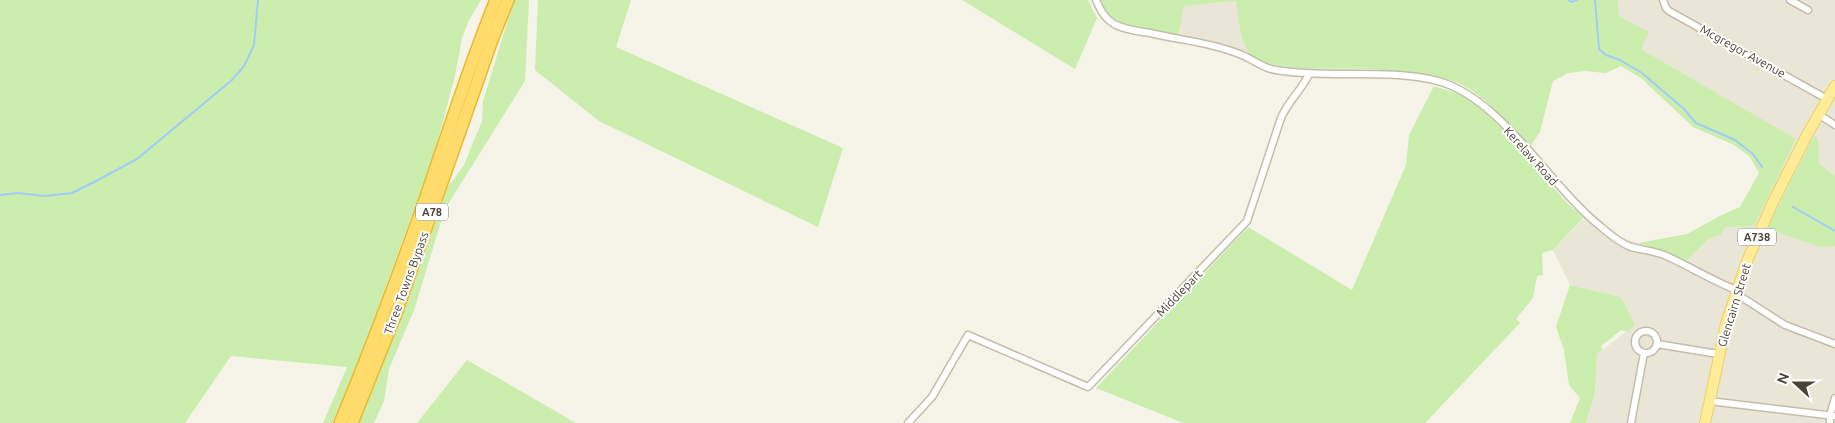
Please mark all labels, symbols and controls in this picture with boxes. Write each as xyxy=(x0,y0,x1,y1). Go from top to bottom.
street label: Mcgregor Avenue xyxy=(1698,22,1788,80)
street label: Kerelaw Road xyxy=(1501,124,1561,188)
road number: A78 xyxy=(416,203,448,220)
road number: A738 xyxy=(1738,228,1776,246)
street label: Three Towns Bypass xyxy=(381,230,431,336)
street label: Glencairn Street xyxy=(1715,261,1753,348)
street label: Middlepart xyxy=(1154,267,1205,319)
north arrow xyxy=(1770,358,1820,408)
text: N xyxy=(1774,371,1792,386)

